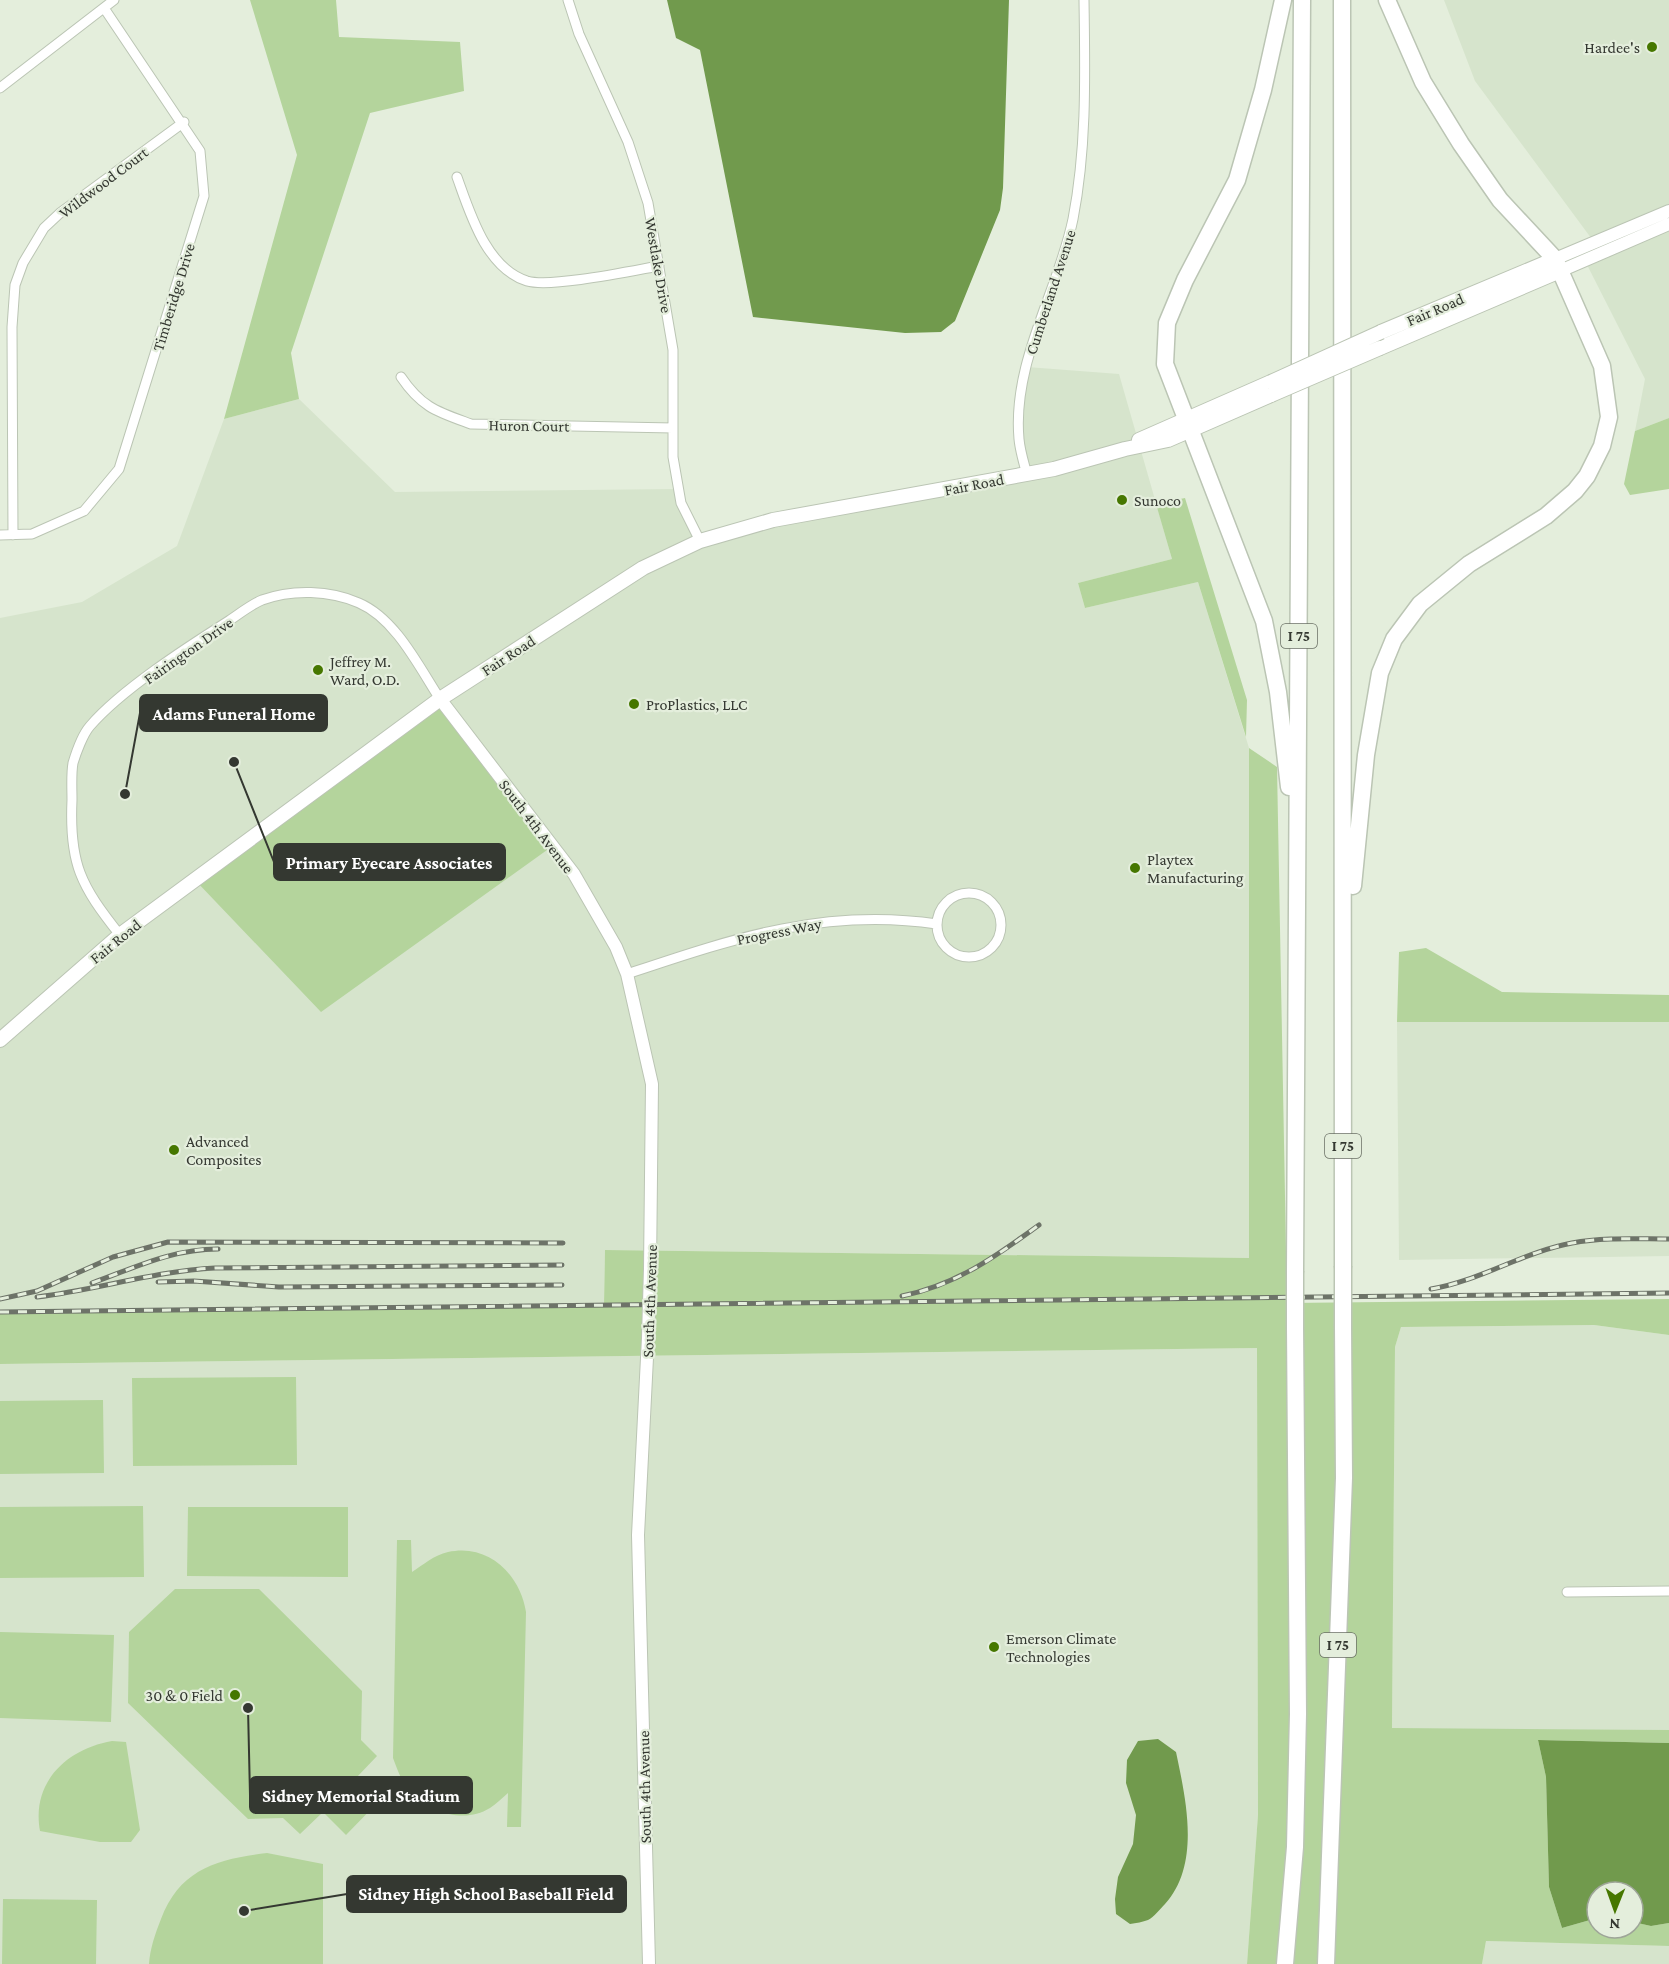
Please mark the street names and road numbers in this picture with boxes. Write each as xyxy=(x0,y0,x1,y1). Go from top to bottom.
street label: Wildwood Court xyxy=(55,143,152,221)
street label: Westlake Drive xyxy=(642,216,675,314)
street label: Cumberland Avenue xyxy=(1022,228,1079,357)
street label: Timberidge Drive xyxy=(149,241,199,353)
street label: Fair Road xyxy=(1404,290,1467,329)
street label: Huron Court xyxy=(489,416,570,435)
street label: Fair Road xyxy=(943,470,1006,499)
street label: Fairington Drive xyxy=(140,613,237,688)
road number: I 75 xyxy=(1281,624,1317,648)
street label: Fair Road xyxy=(478,632,539,679)
street label: South 4th Avenue xyxy=(496,776,577,877)
street label: Fair Road xyxy=(87,915,145,967)
street label: Progress Way xyxy=(735,915,824,949)
road number: I 75 xyxy=(1325,1134,1361,1158)
street label: South 4th Avenue xyxy=(639,1244,660,1358)
road number: I 75 xyxy=(1320,1633,1356,1657)
street label: South 4th Avenue xyxy=(635,1730,654,1844)

